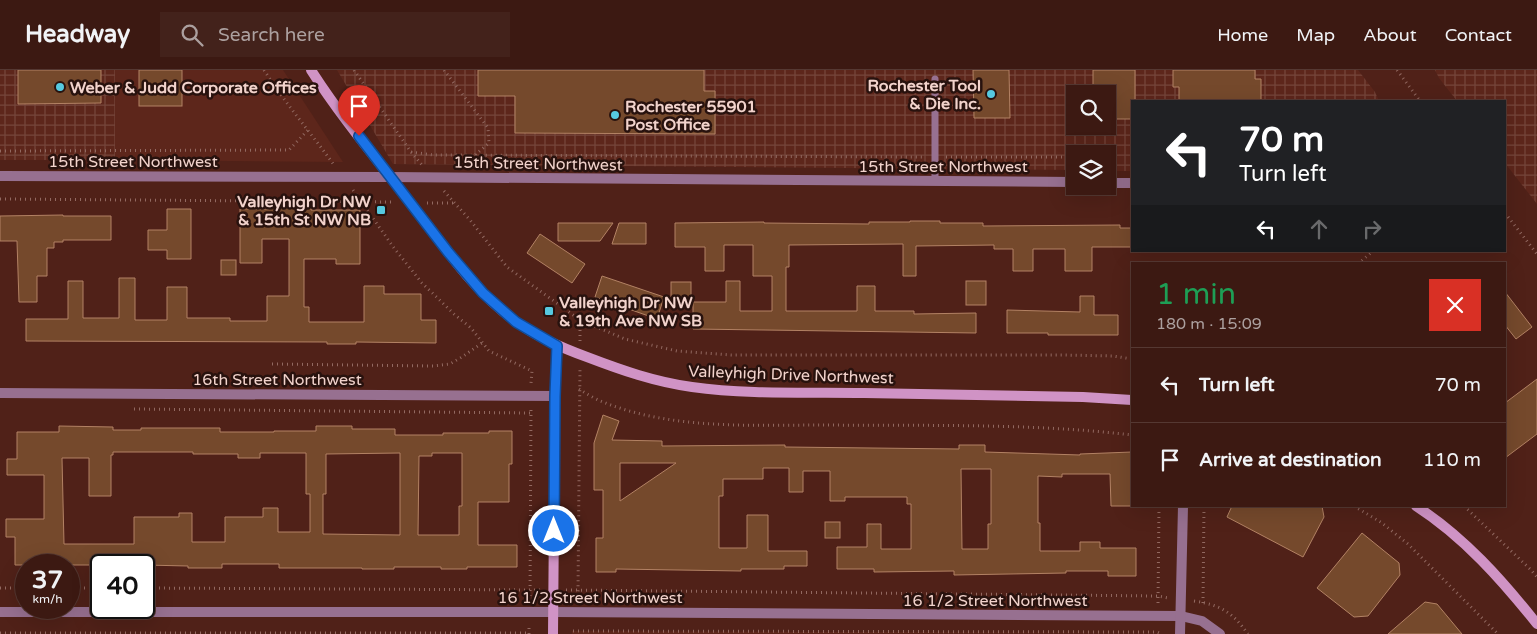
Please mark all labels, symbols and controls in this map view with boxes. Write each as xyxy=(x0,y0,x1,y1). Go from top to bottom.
search box xyxy=(160,12,510,57)
text: Headway xyxy=(25,20,130,49)
icon: search xyxy=(178,21,206,49)
text: Search here xyxy=(218,24,325,46)
text: Home xyxy=(1217,24,1268,46)
text: Map xyxy=(1296,24,1335,46)
text: About xyxy=(1363,24,1417,46)
text: Contact xyxy=(1445,24,1512,46)
place label: Rochester Tool & Die Inc. xyxy=(867,76,981,114)
place label: Weber & Judd Corporate Offices xyxy=(70,78,317,98)
marker: Weber & Judd Corporate Offices xyxy=(54,81,66,93)
pin xyxy=(338,85,380,136)
map controls xyxy=(1066,85,1116,195)
button: search xyxy=(1066,85,1116,135)
marker: Rochester Tool & Die Inc. xyxy=(985,88,997,100)
icon: arrive xyxy=(345,92,373,120)
place label: Rochester 55901 Post Office xyxy=(625,97,757,135)
marker: Rochester 55901 Post Office xyxy=(609,109,621,121)
text: 70 m xyxy=(1239,119,1324,161)
icon: left xyxy=(1156,120,1221,185)
button: layers xyxy=(1066,145,1116,195)
street label: 15th Street Northwest xyxy=(48,152,218,172)
street label: 15th Street Northwest xyxy=(453,153,623,175)
street label: 15th Street Northwest xyxy=(858,157,1028,177)
text: Turn left xyxy=(1239,161,1327,187)
place label: Valleyhigh Dr NW & 15th St NW NB xyxy=(237,192,372,230)
marker: Valleyhigh Dr NW & 15th St NW NB xyxy=(375,204,387,216)
icon: left xyxy=(1252,215,1280,243)
icon: ahead xyxy=(1305,215,1333,243)
icon: right xyxy=(1358,215,1386,243)
text: 1 min xyxy=(1156,276,1236,313)
button: close xyxy=(1429,279,1481,331)
place label: Valleyhigh Dr NW & 19th Ave NW SB xyxy=(559,293,702,331)
marker: Valleyhigh Dr NW & 19th Ave NW SB xyxy=(543,305,555,317)
text: 180 m · 15:09 xyxy=(1156,314,1262,334)
street label: Valleyhigh Drive Northwest xyxy=(688,361,894,389)
street label: 16th Street Northwest xyxy=(192,370,362,390)
icon: left xyxy=(1156,371,1184,399)
text: Turn left xyxy=(1199,374,1275,396)
text: 70 m xyxy=(1435,374,1481,396)
icon: arrive xyxy=(1156,446,1184,474)
text: Arrive at destination xyxy=(1199,449,1382,471)
text: 110 m xyxy=(1423,449,1481,471)
position arrow xyxy=(527,504,579,556)
speed limit sign: 40 xyxy=(90,554,155,619)
text: 37 xyxy=(32,565,63,595)
street label: 16 1/2 Street Northwest xyxy=(497,588,683,608)
street label: 16 1/2 Street Northwest xyxy=(902,591,1088,611)
text: km/h xyxy=(32,592,63,606)

